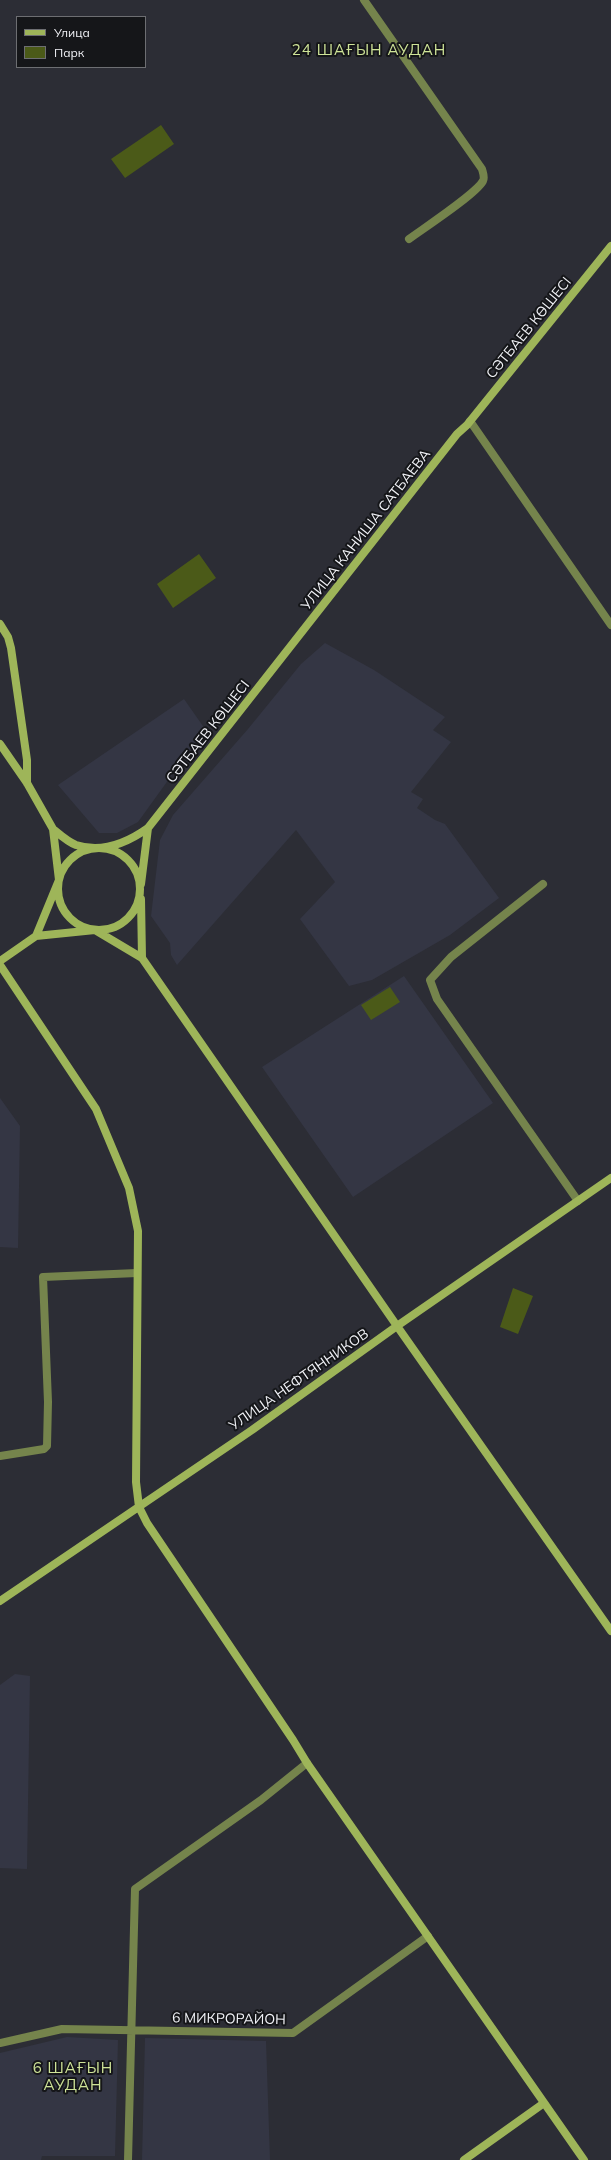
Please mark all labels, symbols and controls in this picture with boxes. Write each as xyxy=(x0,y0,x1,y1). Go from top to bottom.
legend xyxy=(16,16,146,68)
text: Улица xyxy=(54,25,90,40)
district label: 24 ШАҒЫН АУДАН xyxy=(292,41,446,59)
text: Парк xyxy=(54,45,84,60)
street label: СӘТБАЕВ КӨШЕСІ xyxy=(483,274,575,382)
street label: УЛИЦА КАНИША САТБАЕВА xyxy=(298,446,434,614)
street label: СӘТБАЕВ КӨШЕСІ xyxy=(163,677,253,787)
street label: УЛИЦА НЕФТЯННИКОВ xyxy=(226,1325,372,1435)
street label: 6 МИКРОРАЙОН xyxy=(172,2010,286,2028)
district label: 6 ШАҒЫН АУДАН xyxy=(33,2059,113,2094)

